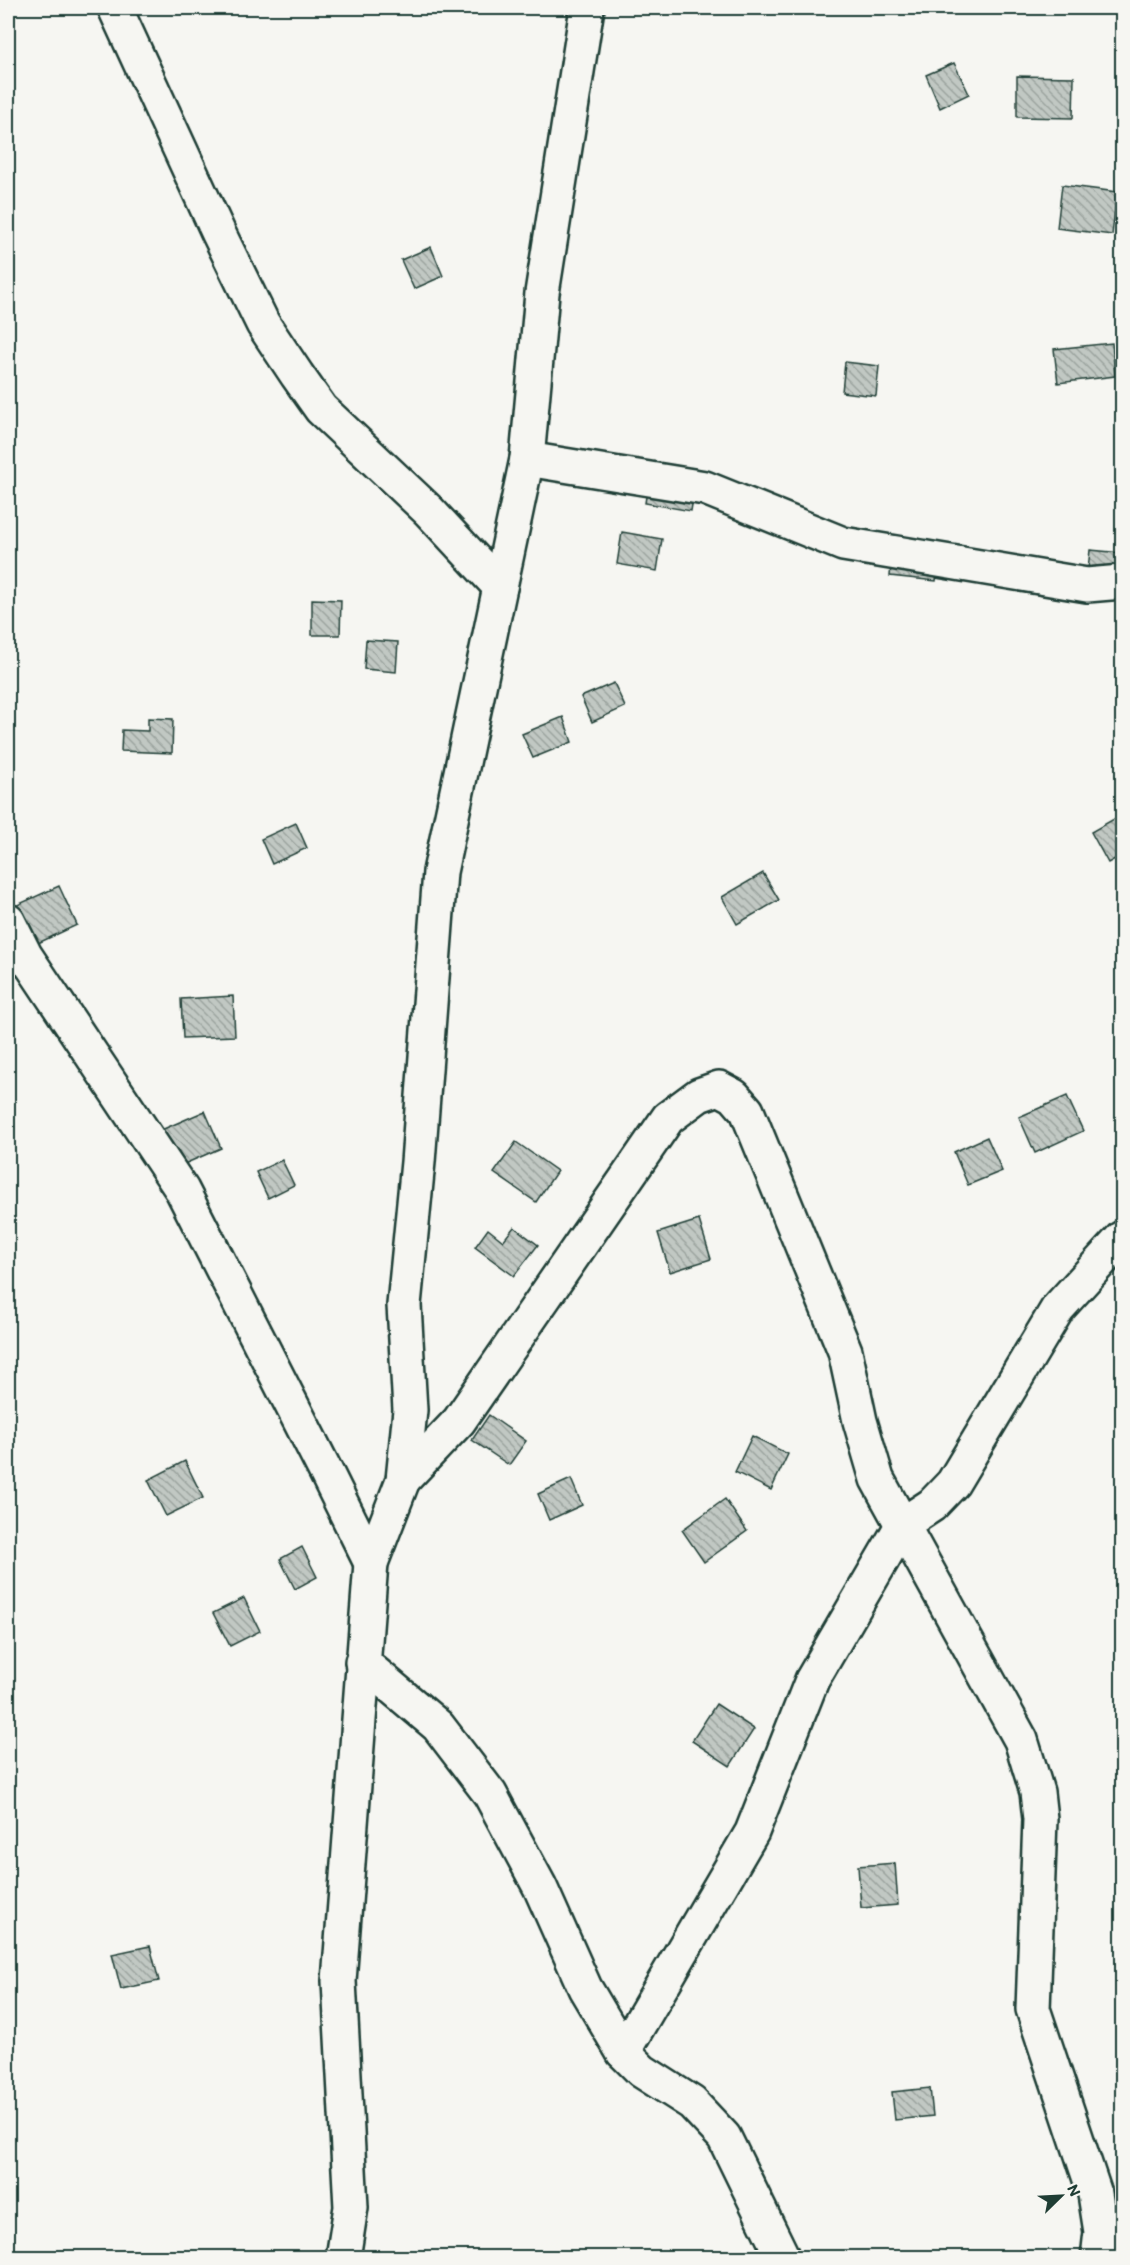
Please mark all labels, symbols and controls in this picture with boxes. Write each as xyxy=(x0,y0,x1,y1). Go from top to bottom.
north arrow xyxy=(1031,2166,1091,2226)
text: N xyxy=(1063,2181,1085,2199)

